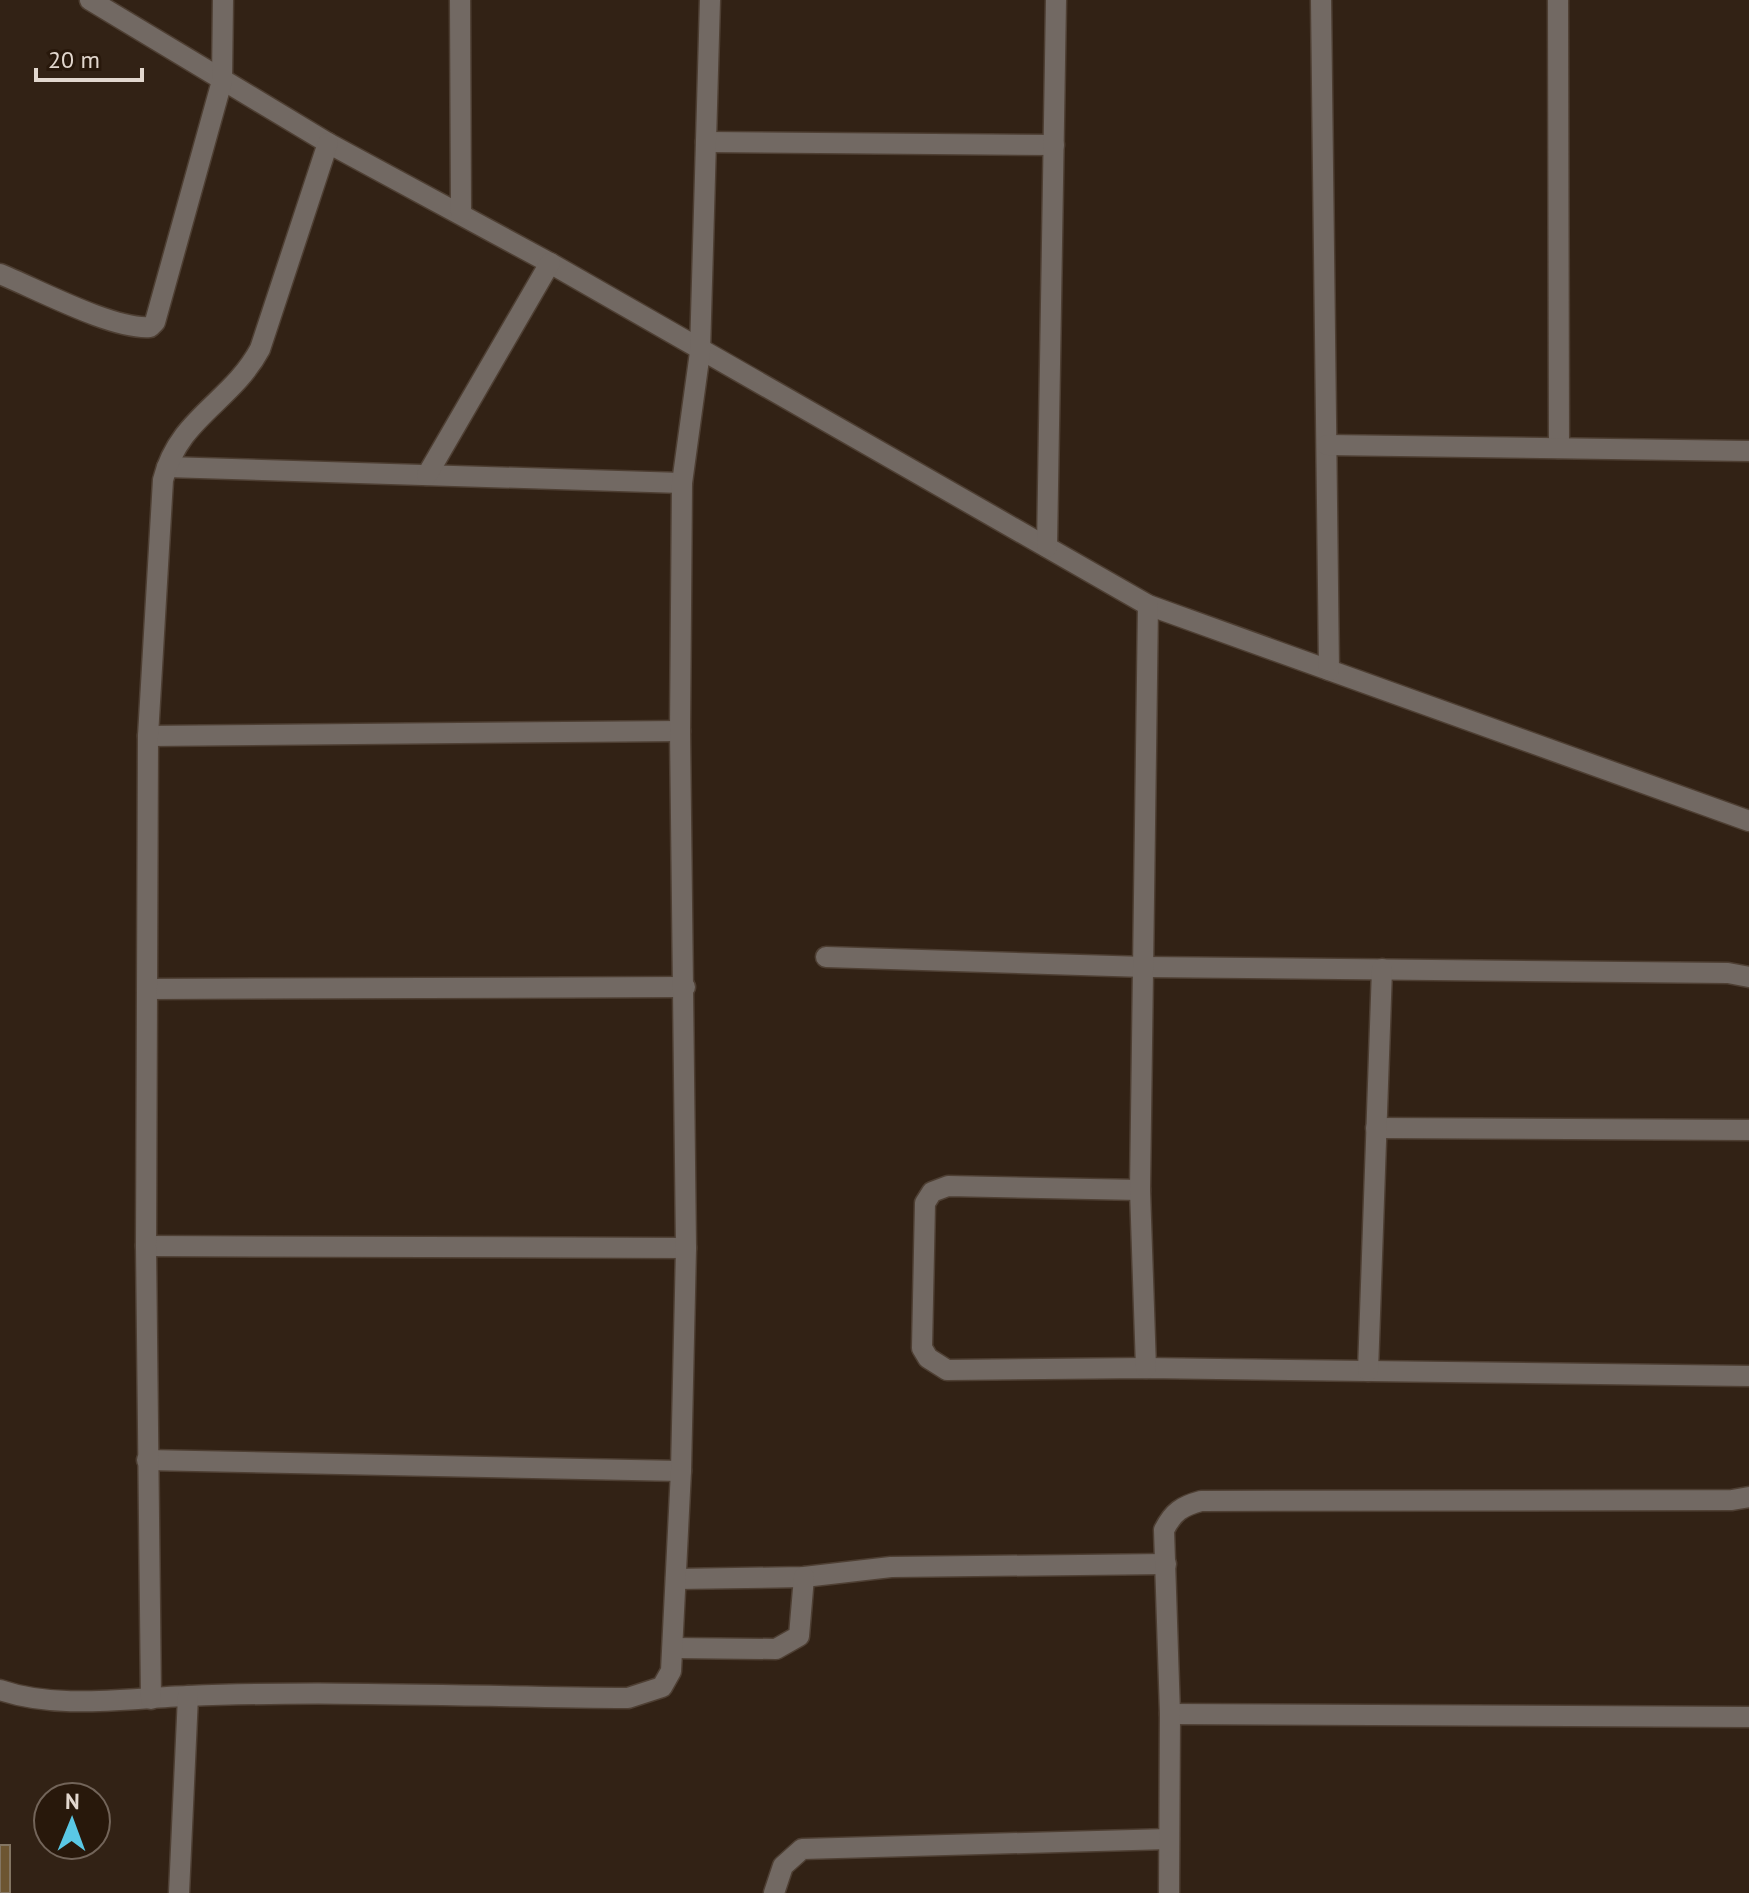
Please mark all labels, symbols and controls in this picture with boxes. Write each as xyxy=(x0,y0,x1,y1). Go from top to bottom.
scale bar xyxy=(36,32,142,82)
text: 20 m xyxy=(48,44,100,75)
north arrow xyxy=(32,1781,112,1861)
text: N xyxy=(65,1787,80,1815)

